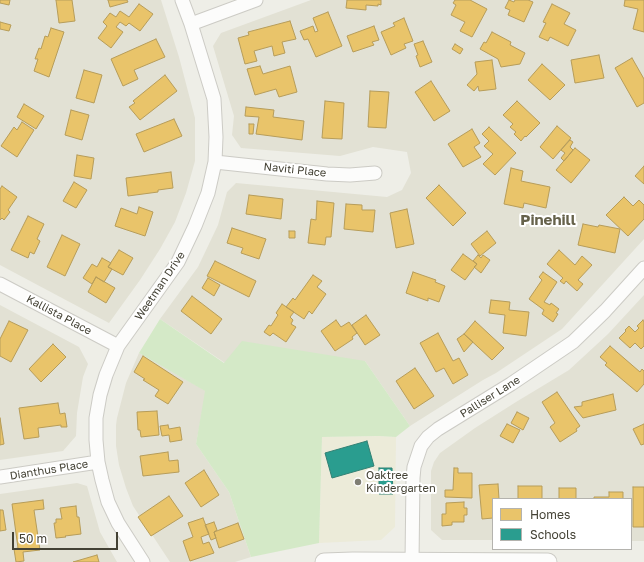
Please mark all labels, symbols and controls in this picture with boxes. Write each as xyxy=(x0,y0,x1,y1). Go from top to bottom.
street label: Naviti Place xyxy=(263,160,327,180)
district label: Pinehill xyxy=(520,211,576,229)
street label: Weetman Drive xyxy=(132,249,188,323)
street label: Kallista Place xyxy=(24,292,94,338)
street label: Palliser Lane xyxy=(458,373,522,421)
street label: Dianthus Place xyxy=(9,457,89,483)
place label: Oaktree Kindergarten xyxy=(366,469,436,495)
marker: Oaktree Kindergarten xyxy=(353,477,363,487)
legend xyxy=(492,498,632,550)
text: Homes xyxy=(530,507,570,522)
scale bar xyxy=(14,524,120,550)
text: Schools xyxy=(530,527,576,542)
text: 50 m xyxy=(19,531,47,546)

